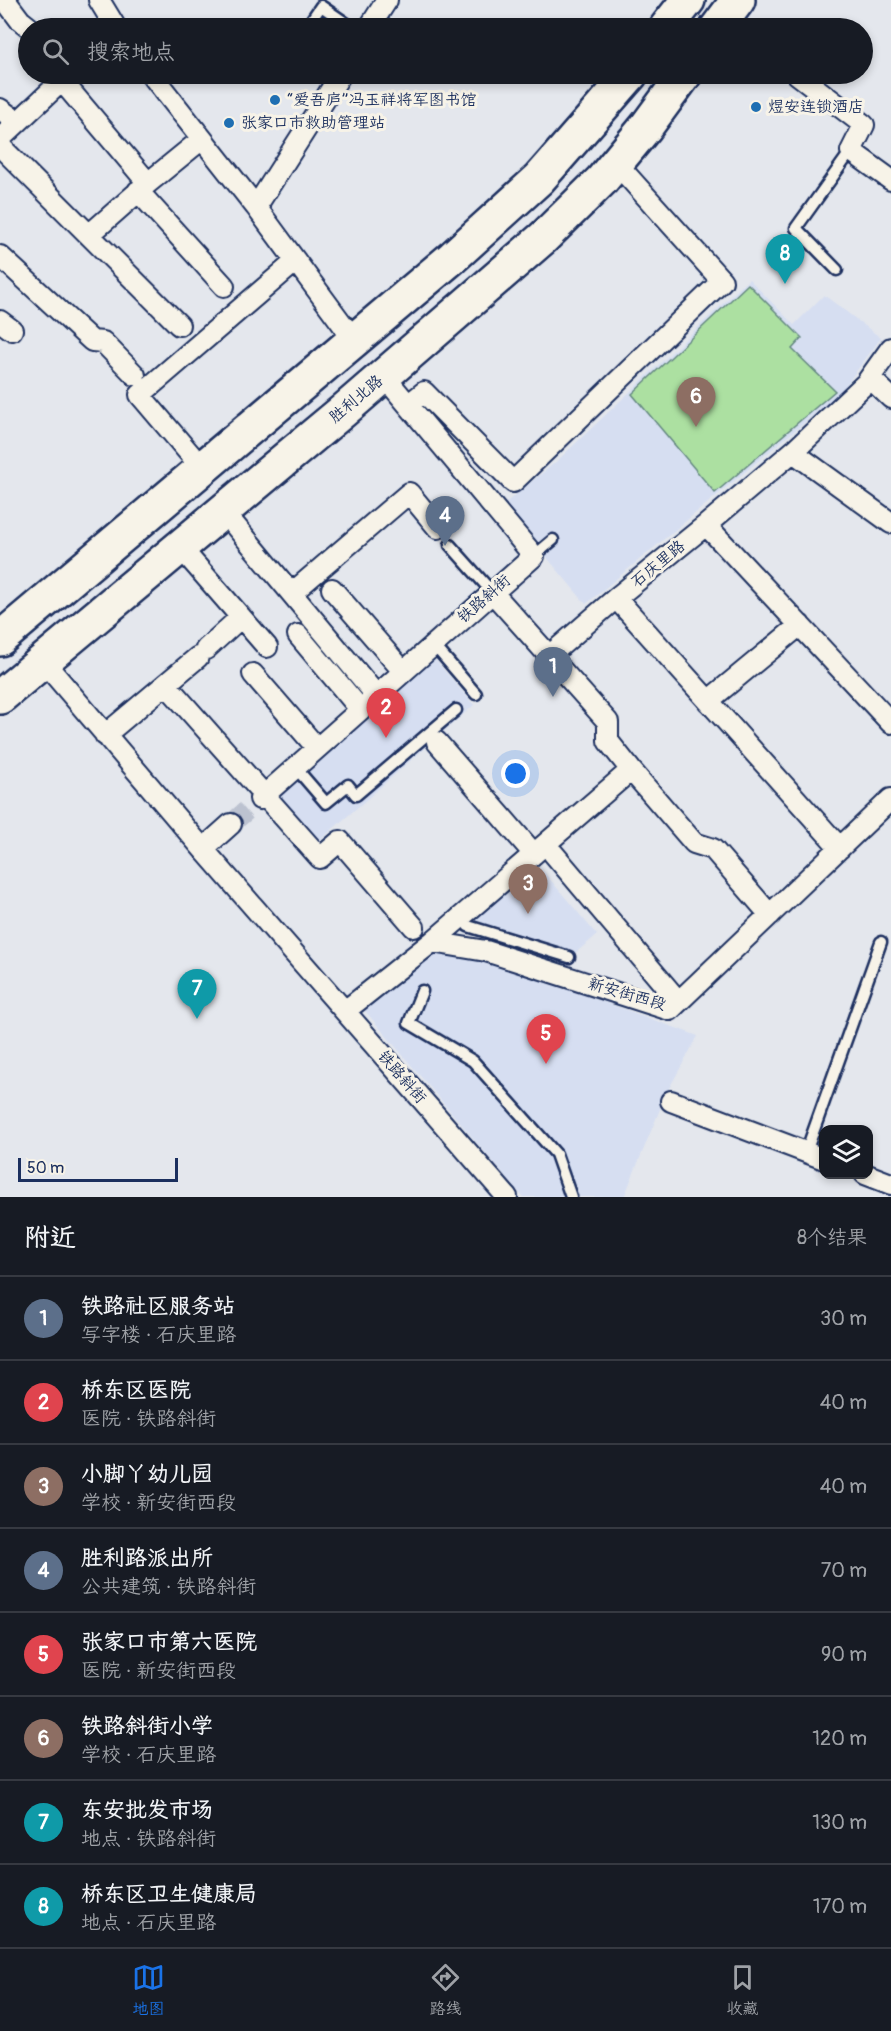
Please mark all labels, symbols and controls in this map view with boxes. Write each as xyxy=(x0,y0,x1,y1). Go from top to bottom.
search box xyxy=(18,18,873,84)
icon: search xyxy=(39,35,72,68)
text: 搜索地点 xyxy=(87,38,175,66)
place label: “爱吾庐”冯玉祥将军图书馆 xyxy=(287,90,476,110)
marker: “爱吾庐”冯玉祥将军图书馆 xyxy=(268,93,282,107)
place label: 煜安连锁酒店 xyxy=(768,97,864,117)
marker: 煜安连锁酒店 xyxy=(749,100,763,114)
place label: 张家口市救助管理站 xyxy=(241,113,385,133)
marker: 张家口市救助管理站 xyxy=(222,116,236,130)
pin: 8 xyxy=(766,234,804,284)
street label: 胜利北路 xyxy=(325,371,387,427)
pin: 6 xyxy=(676,378,716,427)
pin: 4 xyxy=(426,496,464,546)
street label: 石庆里路 xyxy=(627,536,689,592)
street label: 铁路斜街 xyxy=(453,570,515,628)
pin: 1 xyxy=(534,648,572,697)
pin: 2 xyxy=(366,688,406,738)
your location xyxy=(501,759,530,788)
pin: 3 xyxy=(508,864,548,914)
pin: 7 xyxy=(178,970,216,1019)
street label: 新安街西段 xyxy=(586,973,668,1015)
pin: 5 xyxy=(526,1014,566,1064)
street label: 铁路斜街 xyxy=(373,1046,431,1108)
map controls xyxy=(819,1125,873,1179)
button: layers xyxy=(819,1125,873,1179)
scale bar xyxy=(18,1155,178,1182)
text: 50 m xyxy=(27,1158,64,1178)
text: 附近 xyxy=(24,1222,76,1254)
text: 8个结果 xyxy=(797,1225,867,1250)
text: 铁路社区服务站 xyxy=(81,1292,235,1320)
text: 1 xyxy=(40,1306,47,1331)
text: 30 m xyxy=(820,1306,867,1331)
text: 写字楼 · 石庆里路 xyxy=(81,1322,236,1347)
text: 桥东区医院 xyxy=(81,1376,191,1404)
text: 2 xyxy=(38,1390,49,1415)
text: 40 m xyxy=(820,1390,867,1415)
text: 医院 · 铁路斜街 xyxy=(81,1406,216,1431)
text: 小脚丫幼儿园 xyxy=(81,1460,213,1488)
text: 3 xyxy=(38,1474,49,1499)
text: 40 m xyxy=(820,1474,867,1499)
text: 学校 · 新安街西段 xyxy=(81,1490,236,1515)
text: 胜利路派出所 xyxy=(81,1544,213,1572)
text: 4 xyxy=(38,1558,49,1583)
text: 70 m xyxy=(821,1558,867,1583)
text: 公共建筑 · 铁路斜街 xyxy=(81,1574,256,1599)
text: 张家口市第六医院 xyxy=(81,1628,257,1656)
text: 5 xyxy=(38,1642,49,1667)
text: 90 m xyxy=(821,1642,867,1667)
text: 医院 · 新安街西段 xyxy=(81,1658,236,1683)
text: 铁路斜街小学 xyxy=(81,1712,213,1740)
text: 6 xyxy=(38,1726,49,1751)
text: 120 m xyxy=(812,1726,867,1751)
text: 学校 · 石庆里路 xyxy=(81,1742,216,1767)
text: 东安批发市场 xyxy=(81,1796,213,1824)
text: 7 xyxy=(38,1810,49,1835)
text: 130 m xyxy=(812,1810,867,1835)
text: 地点 · 铁路斜街 xyxy=(81,1826,216,1851)
text: 桥东区卫生健康局 xyxy=(81,1880,257,1908)
text: 8 xyxy=(38,1894,49,1919)
text: 170 m xyxy=(813,1894,867,1919)
text: 地点 · 石庆里路 xyxy=(81,1910,216,1935)
tab: 地图 xyxy=(132,1961,165,2019)
tab: 路线 xyxy=(429,1961,462,2019)
tab: 收藏 xyxy=(726,1961,759,2019)

